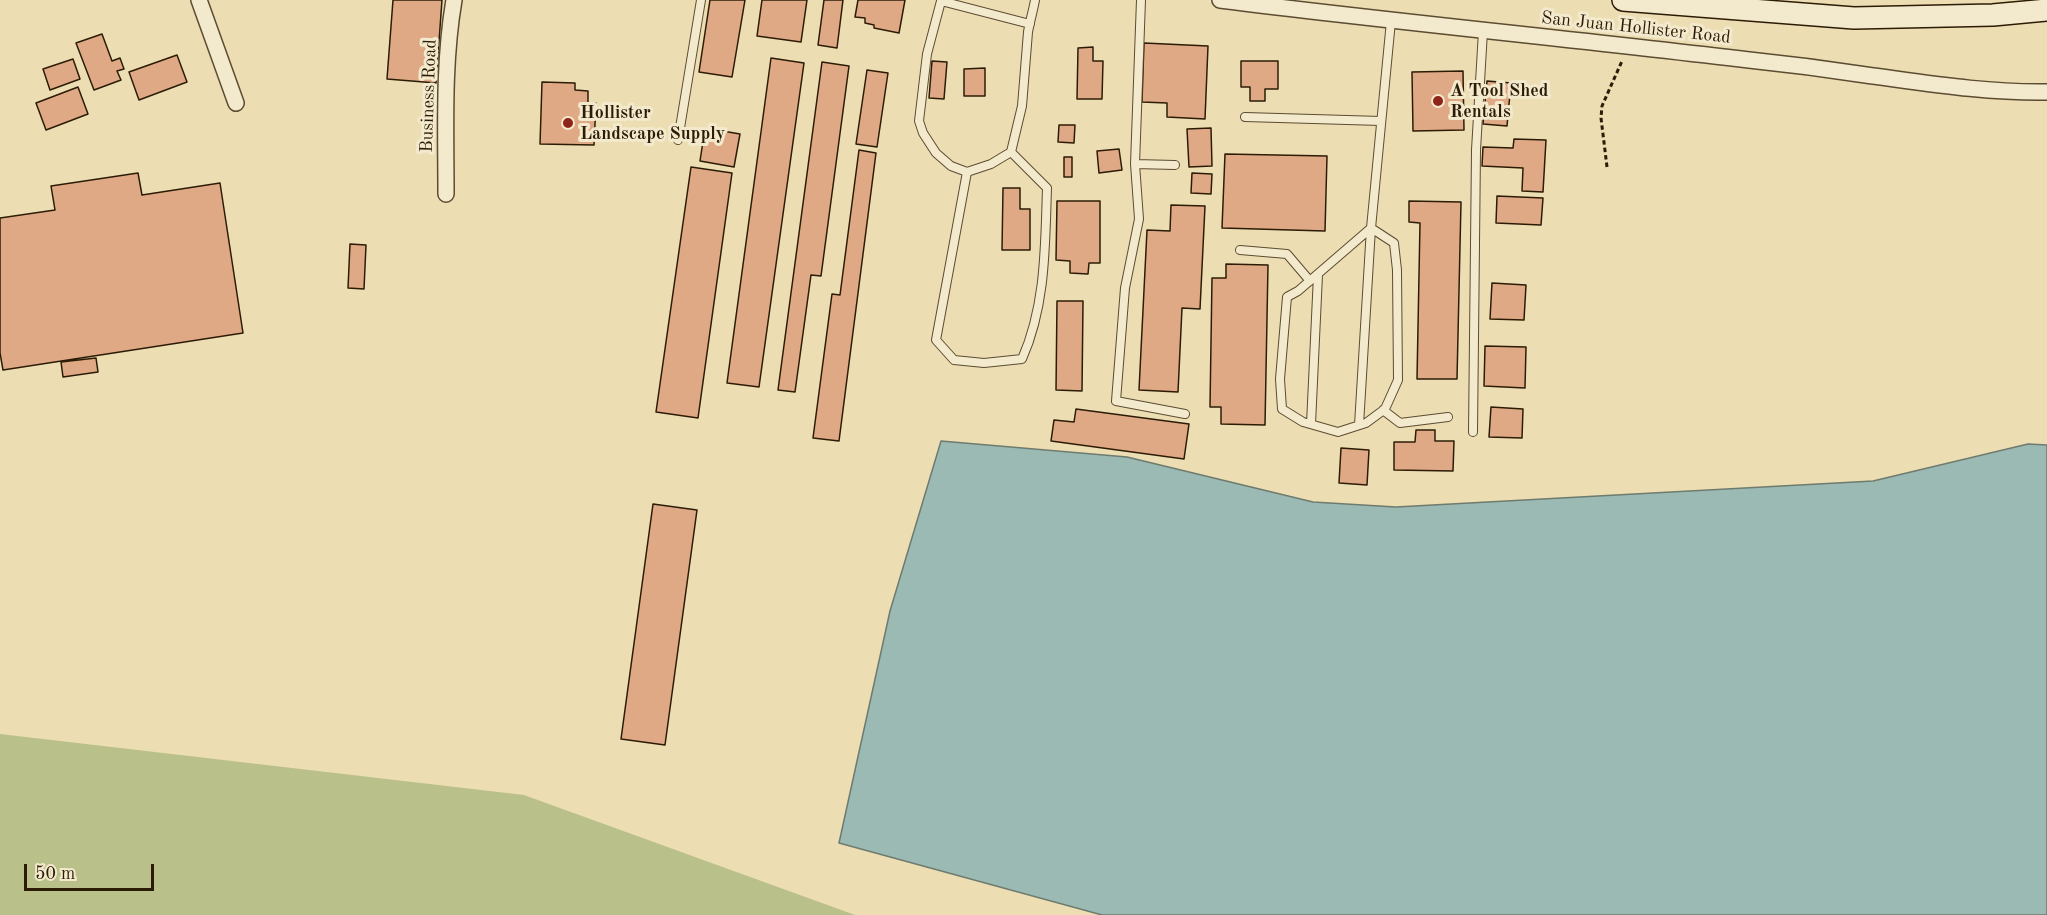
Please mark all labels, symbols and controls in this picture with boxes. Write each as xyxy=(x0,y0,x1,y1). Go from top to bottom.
street label: San Juan Hollister Road xyxy=(1540,7,1732,49)
street label: Business Road xyxy=(416,39,442,153)
place label: A Tool Shed Rentals xyxy=(1450,80,1548,122)
marker: A Tool Shed Rentals xyxy=(1431,94,1445,108)
place label: Hollister Landscape Supply xyxy=(580,102,725,144)
marker: Hollister Landscape Supply xyxy=(561,116,575,130)
scale bar xyxy=(27,852,158,890)
text: 50 m xyxy=(35,865,75,883)

